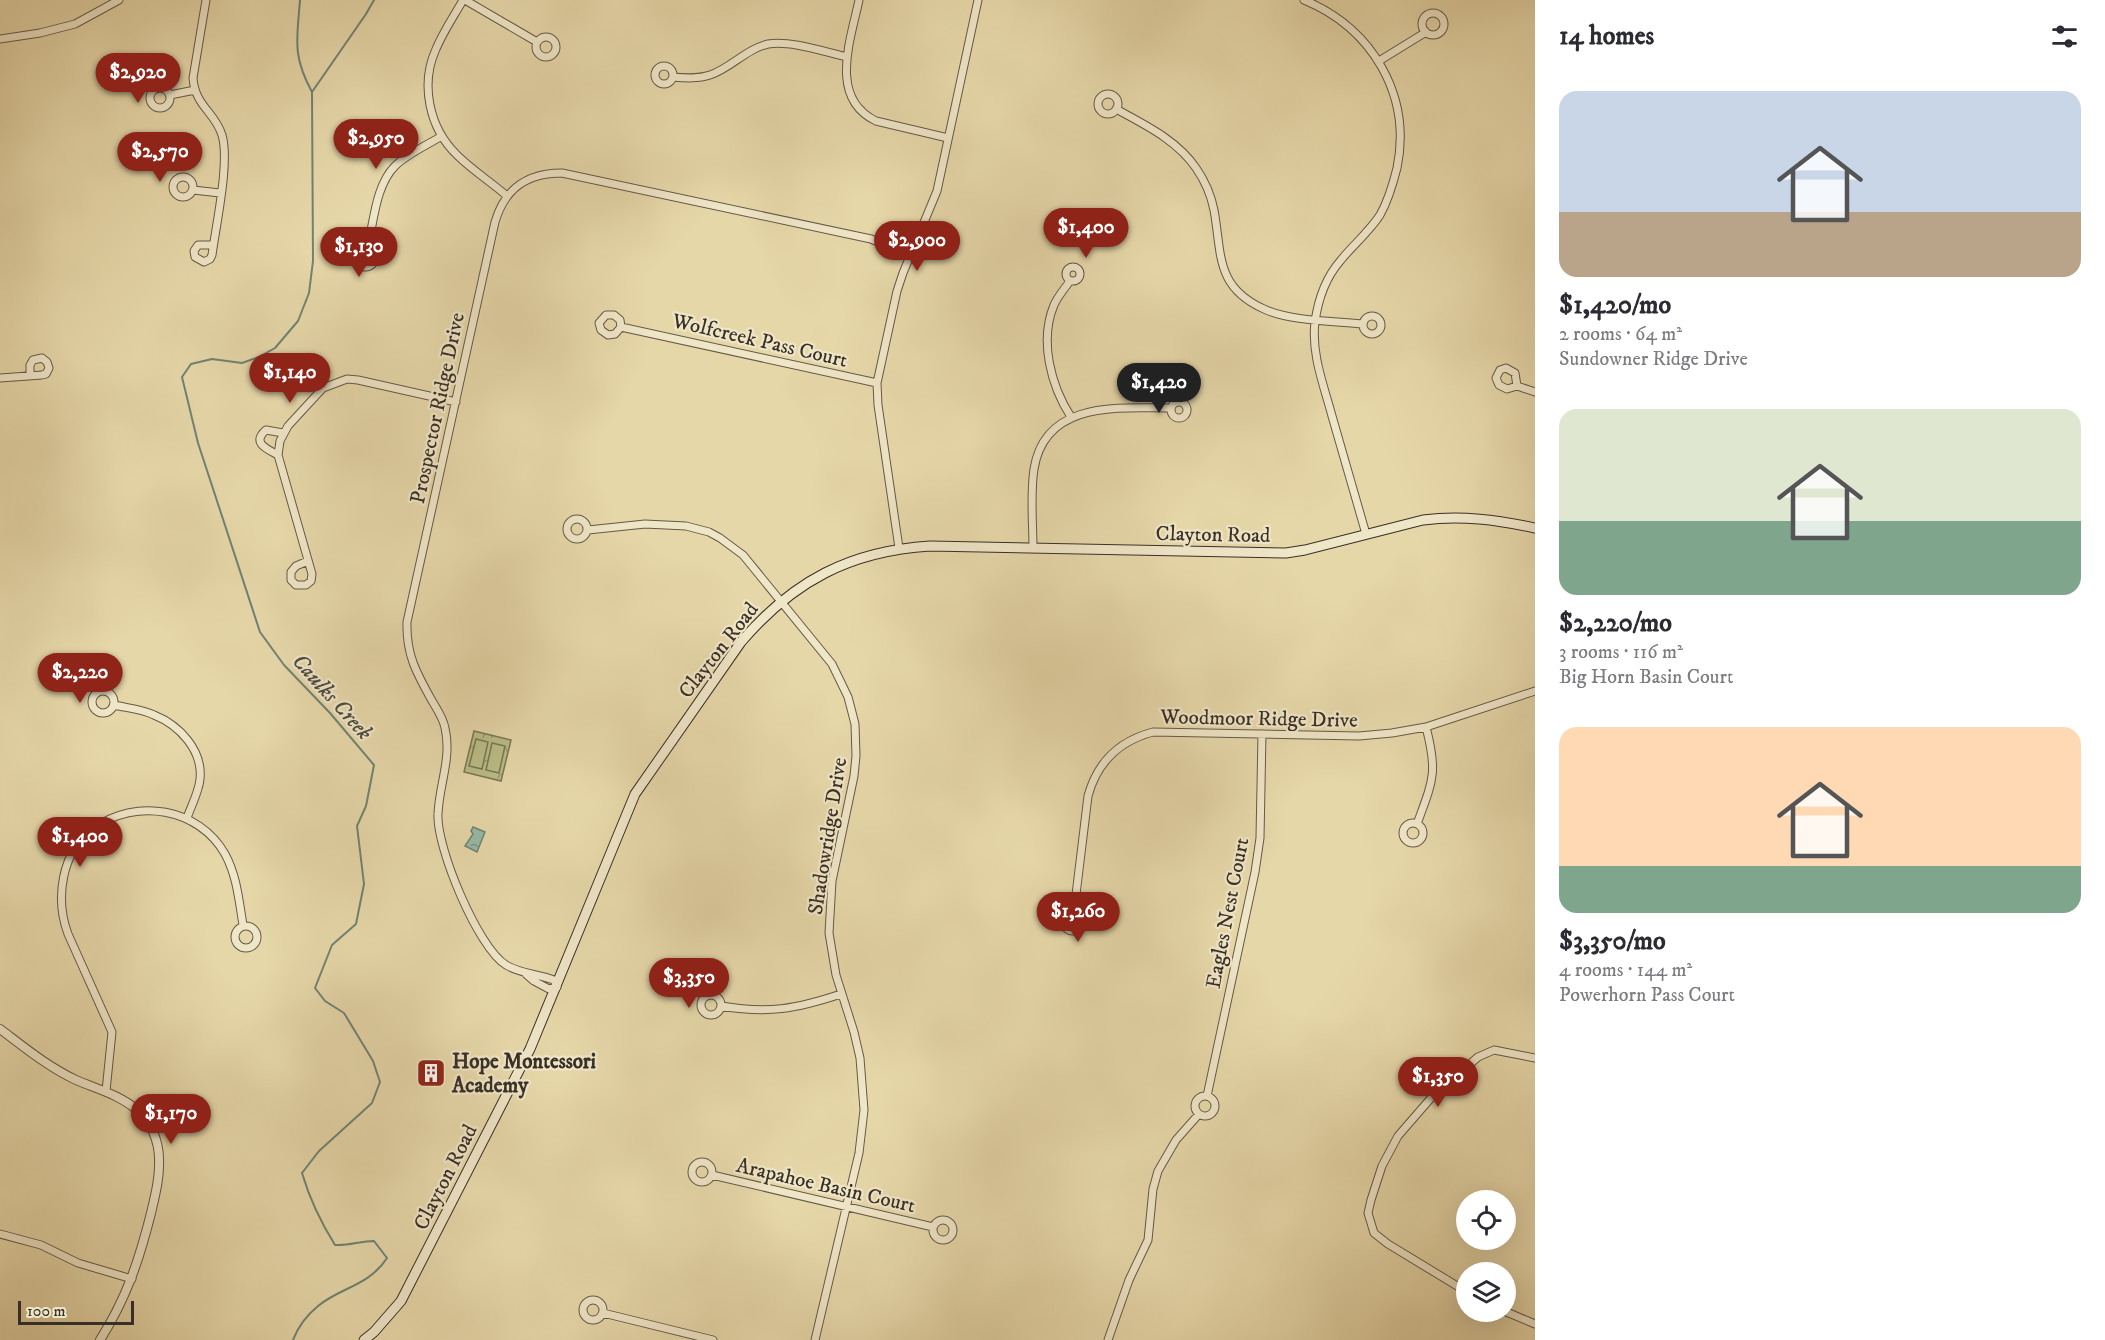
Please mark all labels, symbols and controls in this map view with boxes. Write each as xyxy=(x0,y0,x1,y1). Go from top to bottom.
text: 14 homes xyxy=(1559,20,1654,53)
icon: filters xyxy=(2048,20,2081,53)
pin: $2,920 xyxy=(89,53,187,104)
text: $2,920 xyxy=(110,60,166,85)
pin: $2,950 xyxy=(327,119,425,170)
text: $2,950 xyxy=(347,126,405,151)
icon: home xyxy=(1766,130,1874,238)
pin: $2,570 xyxy=(111,132,209,183)
text: $2,570 xyxy=(131,139,189,164)
pin: $1,400 xyxy=(1037,208,1135,259)
text: $1,400 xyxy=(1057,215,1115,240)
pin: $2,900 xyxy=(868,221,966,272)
pin: $1,130 xyxy=(310,227,408,278)
text: $2,900 xyxy=(888,228,946,253)
text: $1,130 xyxy=(334,234,384,259)
text: $1,420/mo xyxy=(1559,289,1671,322)
street label: Wolfcreek Pass Court xyxy=(669,308,850,374)
street label: Prospector Ridge Drive xyxy=(405,310,471,506)
text: 2 rooms · 64 m² xyxy=(1559,322,1682,347)
text: Sundowner Ridge Drive xyxy=(1559,347,1748,372)
pin: $1,140 xyxy=(241,353,339,404)
text: $1,140 xyxy=(263,360,317,385)
pin: $1,420 xyxy=(1110,363,1208,414)
text: $1,420 xyxy=(1131,370,1187,395)
icon: home xyxy=(1766,448,1874,556)
street label: Clayton Road xyxy=(1155,521,1271,549)
street label: Clayton Road xyxy=(673,597,765,704)
text: $2,220/mo xyxy=(1559,607,1672,640)
text: 3 rooms · 116 m² xyxy=(1559,640,1683,665)
water label: Caulks Creek xyxy=(286,648,378,746)
pin: $2,220 xyxy=(31,653,129,704)
text: $2,220 xyxy=(52,660,108,685)
text: Big Horn Basin Court xyxy=(1559,665,1733,690)
street label: Woodmoor Ridge Drive xyxy=(1159,704,1358,734)
street label: Shadowridge Drive xyxy=(803,755,853,917)
icon: home xyxy=(1766,766,1874,874)
pin: $1,400 xyxy=(31,817,129,868)
text: $1,400 xyxy=(51,824,109,849)
street label: Eagles Nest Court xyxy=(1201,835,1255,991)
pin: $1,260 xyxy=(1029,892,1127,943)
text: $1,260 xyxy=(1051,899,1105,924)
text: $3,350/mo xyxy=(1559,925,1666,958)
pin: $3,350 xyxy=(640,958,738,1009)
text: 4 rooms · 144 m² xyxy=(1559,958,1692,983)
text: $3,350 xyxy=(663,965,715,990)
text: Powerhorn Pass Court xyxy=(1559,983,1735,1008)
place label: Hope Montessori Academy xyxy=(451,1049,597,1099)
building icon: Hope Montessori Academy xyxy=(415,1057,447,1089)
pin: $1,350 xyxy=(1389,1057,1487,1108)
text: $1,350 xyxy=(1412,1064,1464,1089)
pin: $1,170 xyxy=(122,1094,220,1145)
text: $1,170 xyxy=(145,1101,197,1126)
street label: Clayton Road xyxy=(408,1120,484,1235)
street label: Arapahoe Basin Court xyxy=(734,1153,918,1219)
map controls xyxy=(1456,1190,1516,1322)
button: locate xyxy=(1456,1190,1516,1250)
button: layers xyxy=(1456,1262,1516,1322)
scale bar xyxy=(18,1298,134,1326)
text: 100 m xyxy=(27,1301,66,1321)

